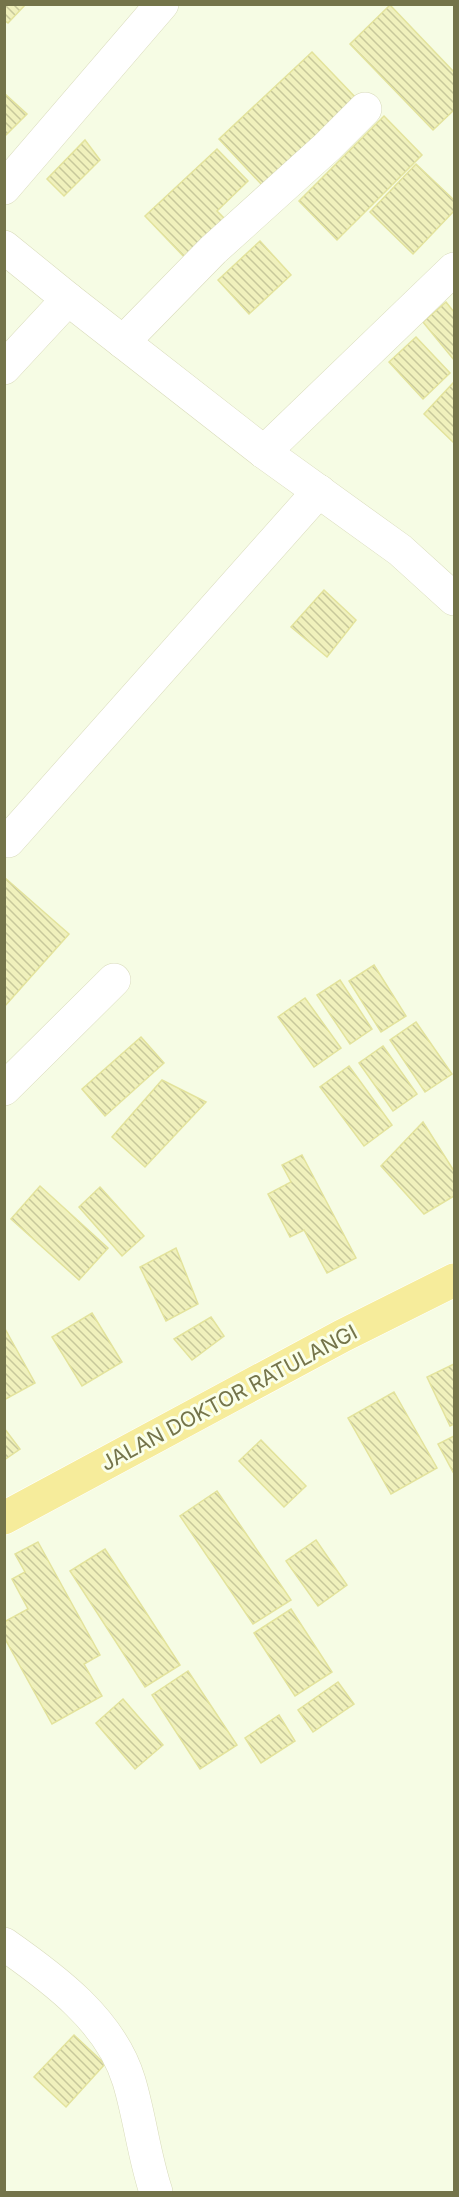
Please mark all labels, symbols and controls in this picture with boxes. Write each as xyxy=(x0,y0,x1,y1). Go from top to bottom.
street label: JALAN DOKTOR RATULANGI xyxy=(96,1319,361,1476)

